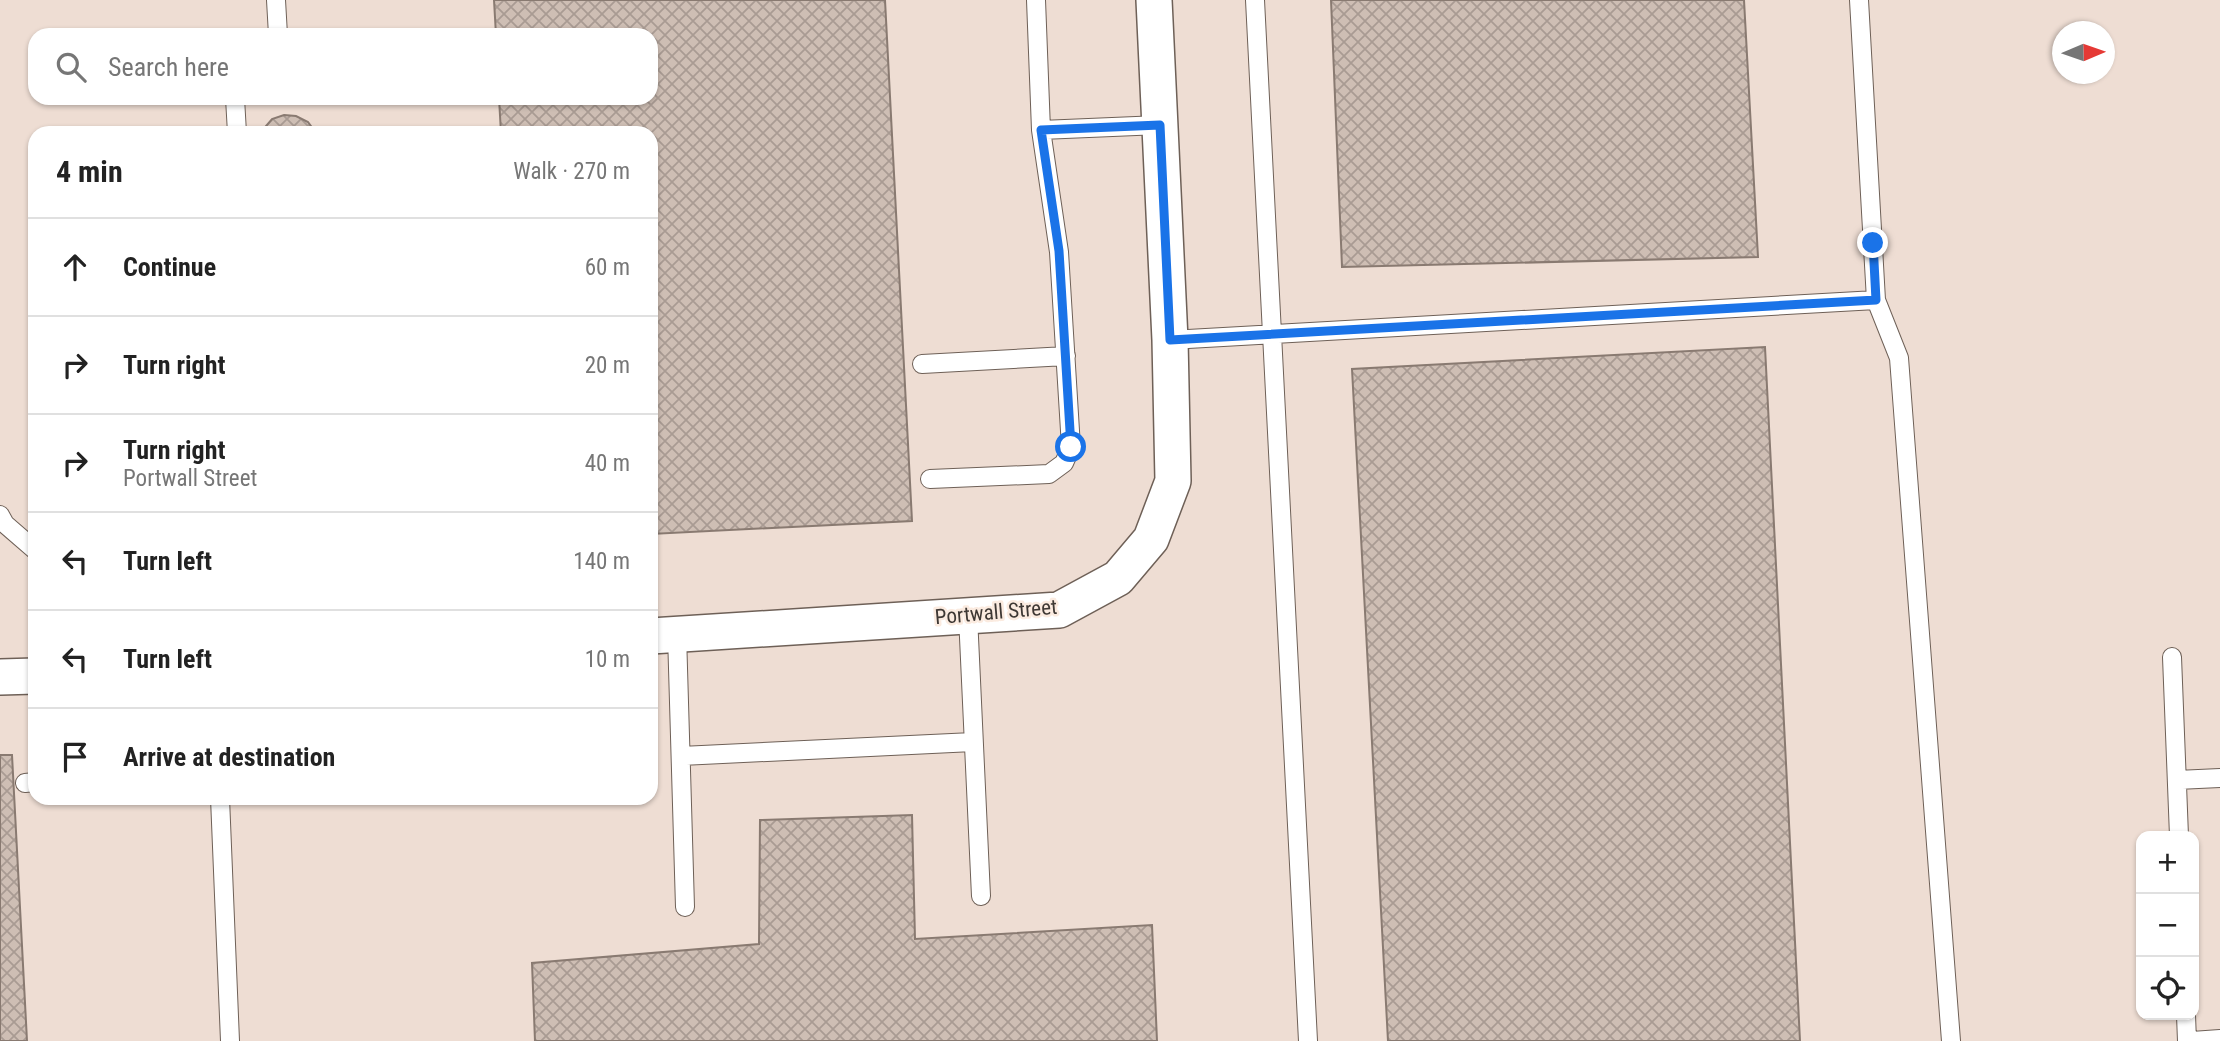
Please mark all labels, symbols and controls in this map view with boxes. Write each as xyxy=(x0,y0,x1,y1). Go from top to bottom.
north arrow xyxy=(2052,21,2115,84)
search box xyxy=(28,28,658,105)
icon: search xyxy=(52,48,90,86)
text: Search here xyxy=(108,52,229,82)
text: 4 min xyxy=(56,154,123,189)
text: Walk · 270 m xyxy=(513,158,630,185)
route end xyxy=(1857,227,1888,258)
icon: ahead xyxy=(56,248,94,286)
text: Continue xyxy=(123,252,216,282)
text: 60 m xyxy=(585,254,630,281)
icon: right xyxy=(56,346,94,384)
text: Turn right xyxy=(123,350,225,380)
text: 20 m xyxy=(585,352,630,379)
route start xyxy=(1055,431,1086,462)
text: Turn right xyxy=(123,435,225,465)
icon: right xyxy=(56,444,94,482)
text: 40 m xyxy=(585,450,630,477)
text: Portwall Street xyxy=(123,465,257,492)
icon: left xyxy=(56,542,94,580)
text: Turn left xyxy=(123,546,212,576)
text: 140 m xyxy=(573,548,630,575)
street label: Portwall Street xyxy=(934,595,1058,629)
icon: left xyxy=(56,640,94,678)
text: Turn left xyxy=(123,644,212,674)
text: 10 m xyxy=(585,646,630,673)
icon: arrive xyxy=(56,738,94,776)
text: Arrive at destination xyxy=(123,742,335,772)
map controls xyxy=(2136,831,2199,1020)
button: + xyxy=(2136,831,2199,894)
button: − xyxy=(2136,894,2199,957)
button: locate xyxy=(2136,957,2199,1020)

